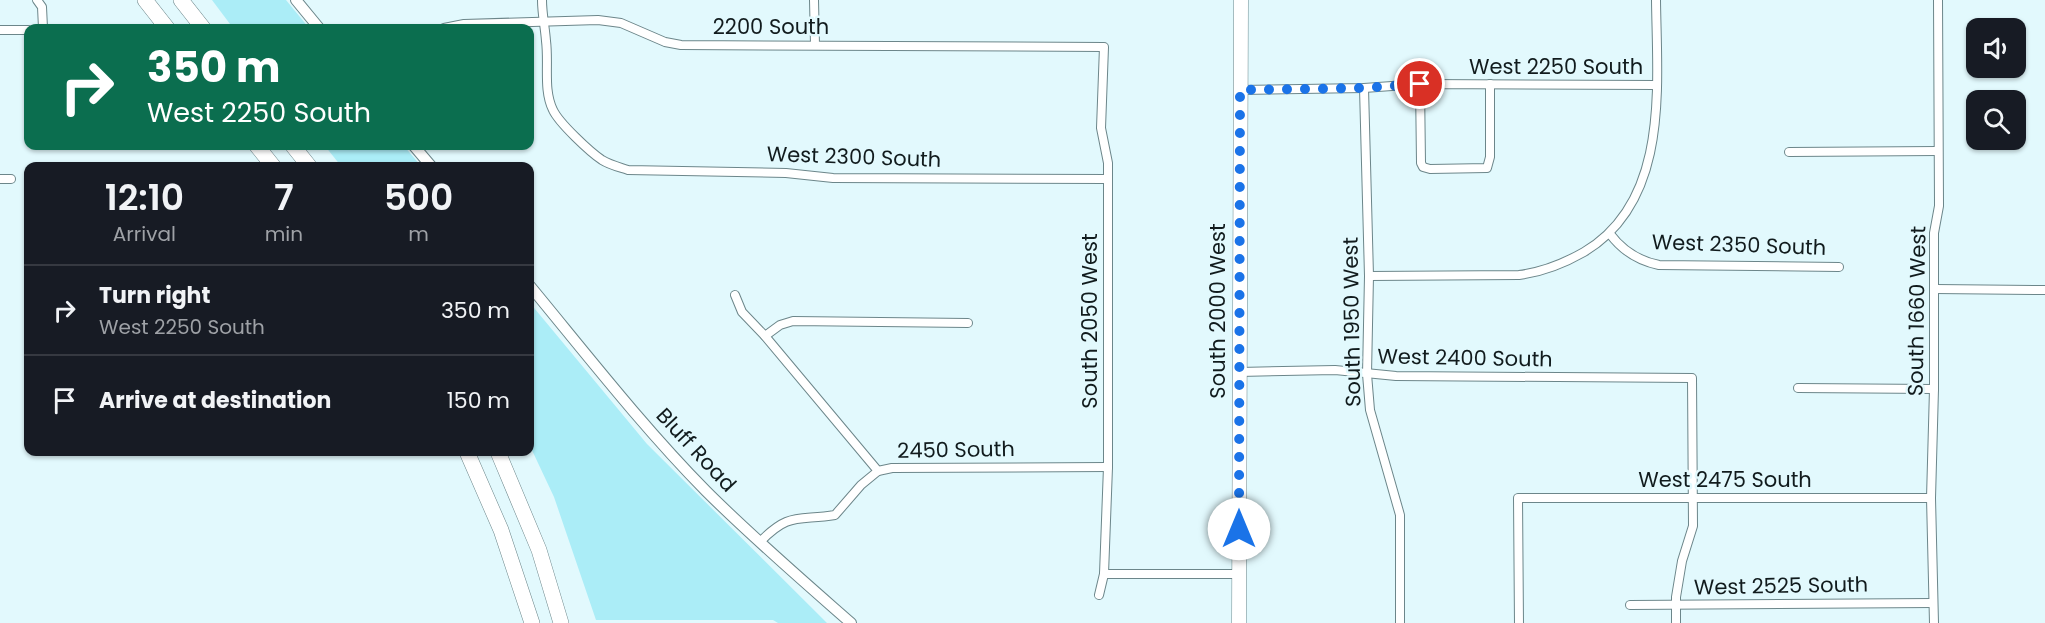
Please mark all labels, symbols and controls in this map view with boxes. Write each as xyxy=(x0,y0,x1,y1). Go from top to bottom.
street label: 2200 South xyxy=(713,12,829,41)
map controls xyxy=(1966,18,2026,150)
button: sound xyxy=(1966,18,2026,78)
text: 350 m xyxy=(147,38,280,97)
icon: right xyxy=(48,48,126,126)
street label: West 2250 South xyxy=(1469,52,1643,81)
pin xyxy=(1394,58,1445,109)
icon: arrive xyxy=(1403,67,1436,100)
button: search xyxy=(1966,90,2026,150)
text: West 2250 South xyxy=(147,94,371,131)
street label: West 2300 South xyxy=(766,139,942,174)
text: 12:10 xyxy=(105,172,184,223)
text: 7 xyxy=(274,172,294,223)
text: 500 xyxy=(384,172,453,223)
text: Arrival xyxy=(113,220,176,248)
text: min xyxy=(265,220,303,248)
text: m xyxy=(408,220,429,248)
street label: South 2000 West xyxy=(1203,223,1232,399)
street label: South 1660 West xyxy=(1901,226,1932,396)
street label: West 2350 South xyxy=(1651,227,1827,262)
street label: South 2050 West xyxy=(1075,233,1104,409)
street label: South 1950 West xyxy=(1336,237,1367,407)
text: Turn right xyxy=(99,280,210,311)
icon: right xyxy=(48,294,81,327)
text: 350 m xyxy=(441,295,510,326)
text: West 2250 South xyxy=(99,313,265,341)
street label: West 2400 South xyxy=(1377,341,1553,374)
icon: arrive xyxy=(48,384,81,417)
text: Arrive at destination xyxy=(99,385,331,416)
text: 150 m xyxy=(447,385,510,416)
street label: Bluff Road xyxy=(650,401,743,498)
street label: 2450 South xyxy=(897,434,1015,465)
street label: West 2475 South xyxy=(1638,465,1812,494)
position arrow xyxy=(1207,497,1271,561)
street label: West 2525 South xyxy=(1694,569,1868,602)

